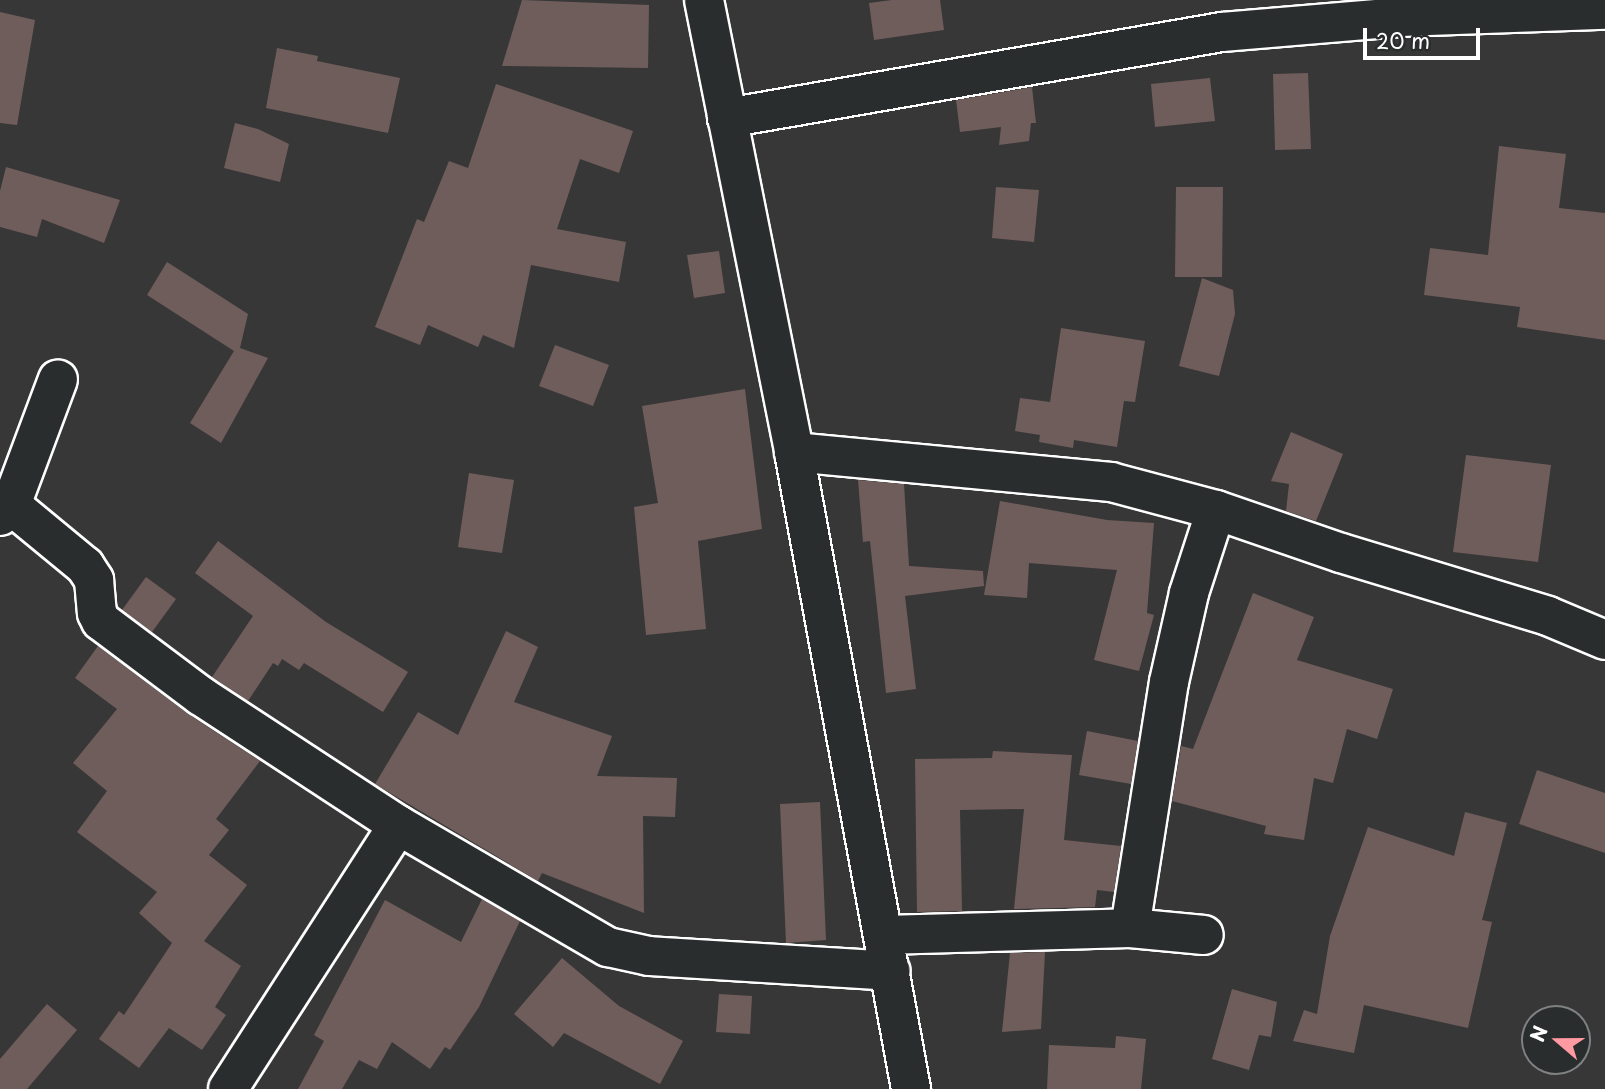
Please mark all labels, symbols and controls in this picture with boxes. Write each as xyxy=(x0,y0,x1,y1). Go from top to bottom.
scale bar xyxy=(1367,14,1484,58)
text: 20 m xyxy=(1376,24,1430,56)
north arrow xyxy=(1521,1005,1591,1075)
text: N xyxy=(1522,1022,1554,1045)

